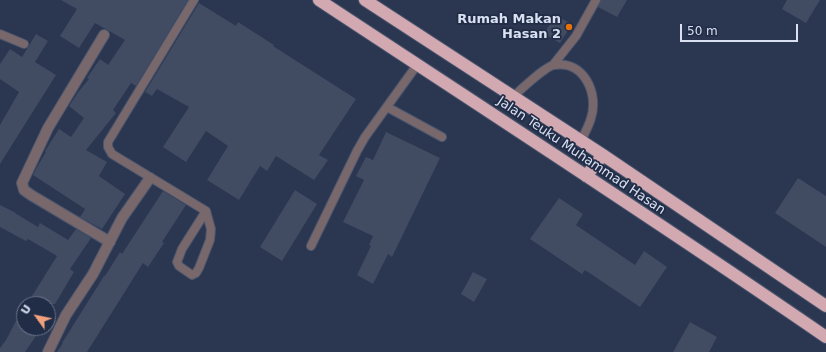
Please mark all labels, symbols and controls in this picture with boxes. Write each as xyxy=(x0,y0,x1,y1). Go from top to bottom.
place label: Rumah Makan Hasan 2 xyxy=(457,12,561,43)
scale bar xyxy=(682,16,800,42)
marker: Rumah Makan Hasan 2 xyxy=(564,22,574,32)
text: 50 m xyxy=(687,24,718,38)
street label: Jalan Teuku Muhammad Hasan xyxy=(494,94,668,218)
north arrow xyxy=(16,296,56,336)
text: U xyxy=(18,302,34,317)

